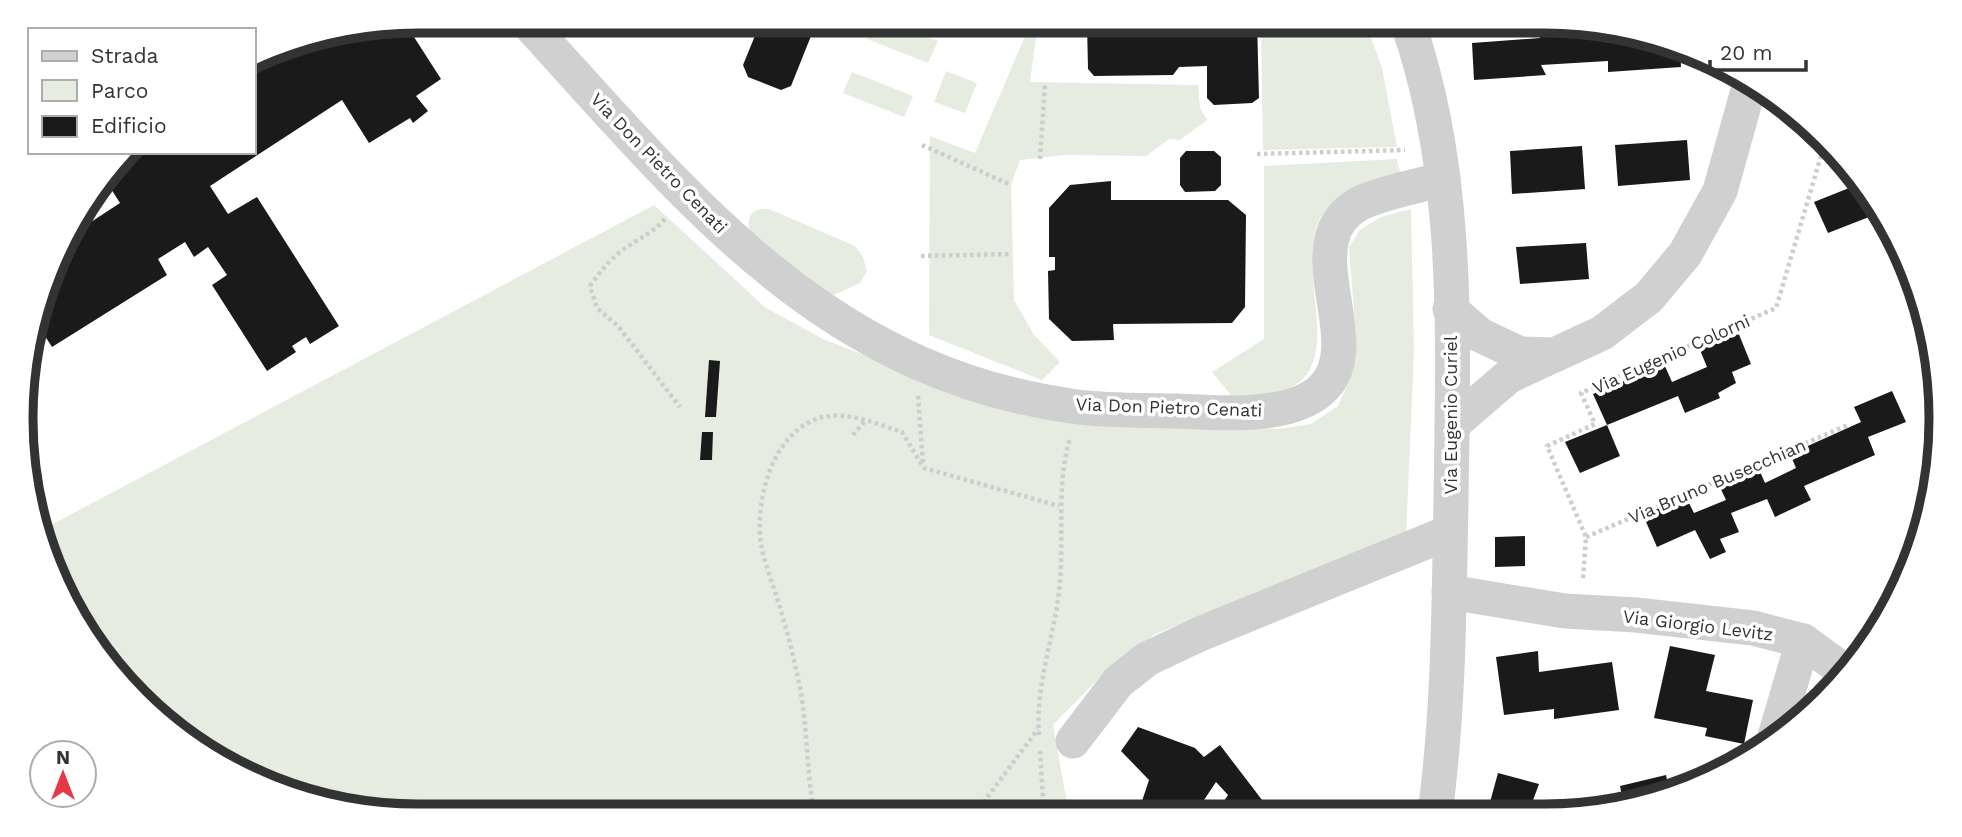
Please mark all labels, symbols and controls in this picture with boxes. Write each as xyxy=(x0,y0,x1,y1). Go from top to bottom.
legend xyxy=(28,28,256,154)
scale bar xyxy=(1710,28,1806,72)
text: 20 m xyxy=(1720,40,1772,65)
text: Strada xyxy=(91,43,159,68)
text: Parco xyxy=(91,78,148,103)
street label: Via Don Pietro Cenati xyxy=(587,88,731,238)
text: Edificio xyxy=(91,113,167,138)
street label: Via Eugenio Colorni xyxy=(1589,310,1753,398)
street label: Via Eugenio Curiel xyxy=(1440,335,1461,495)
street label: Via Don Pietro Cenati xyxy=(1075,393,1263,421)
street label: Via Bruno Busecchian xyxy=(1625,434,1809,528)
street label: Via Giorgio Levitz xyxy=(1622,605,1774,645)
north arrow xyxy=(28,739,98,809)
text: N xyxy=(56,746,70,769)

